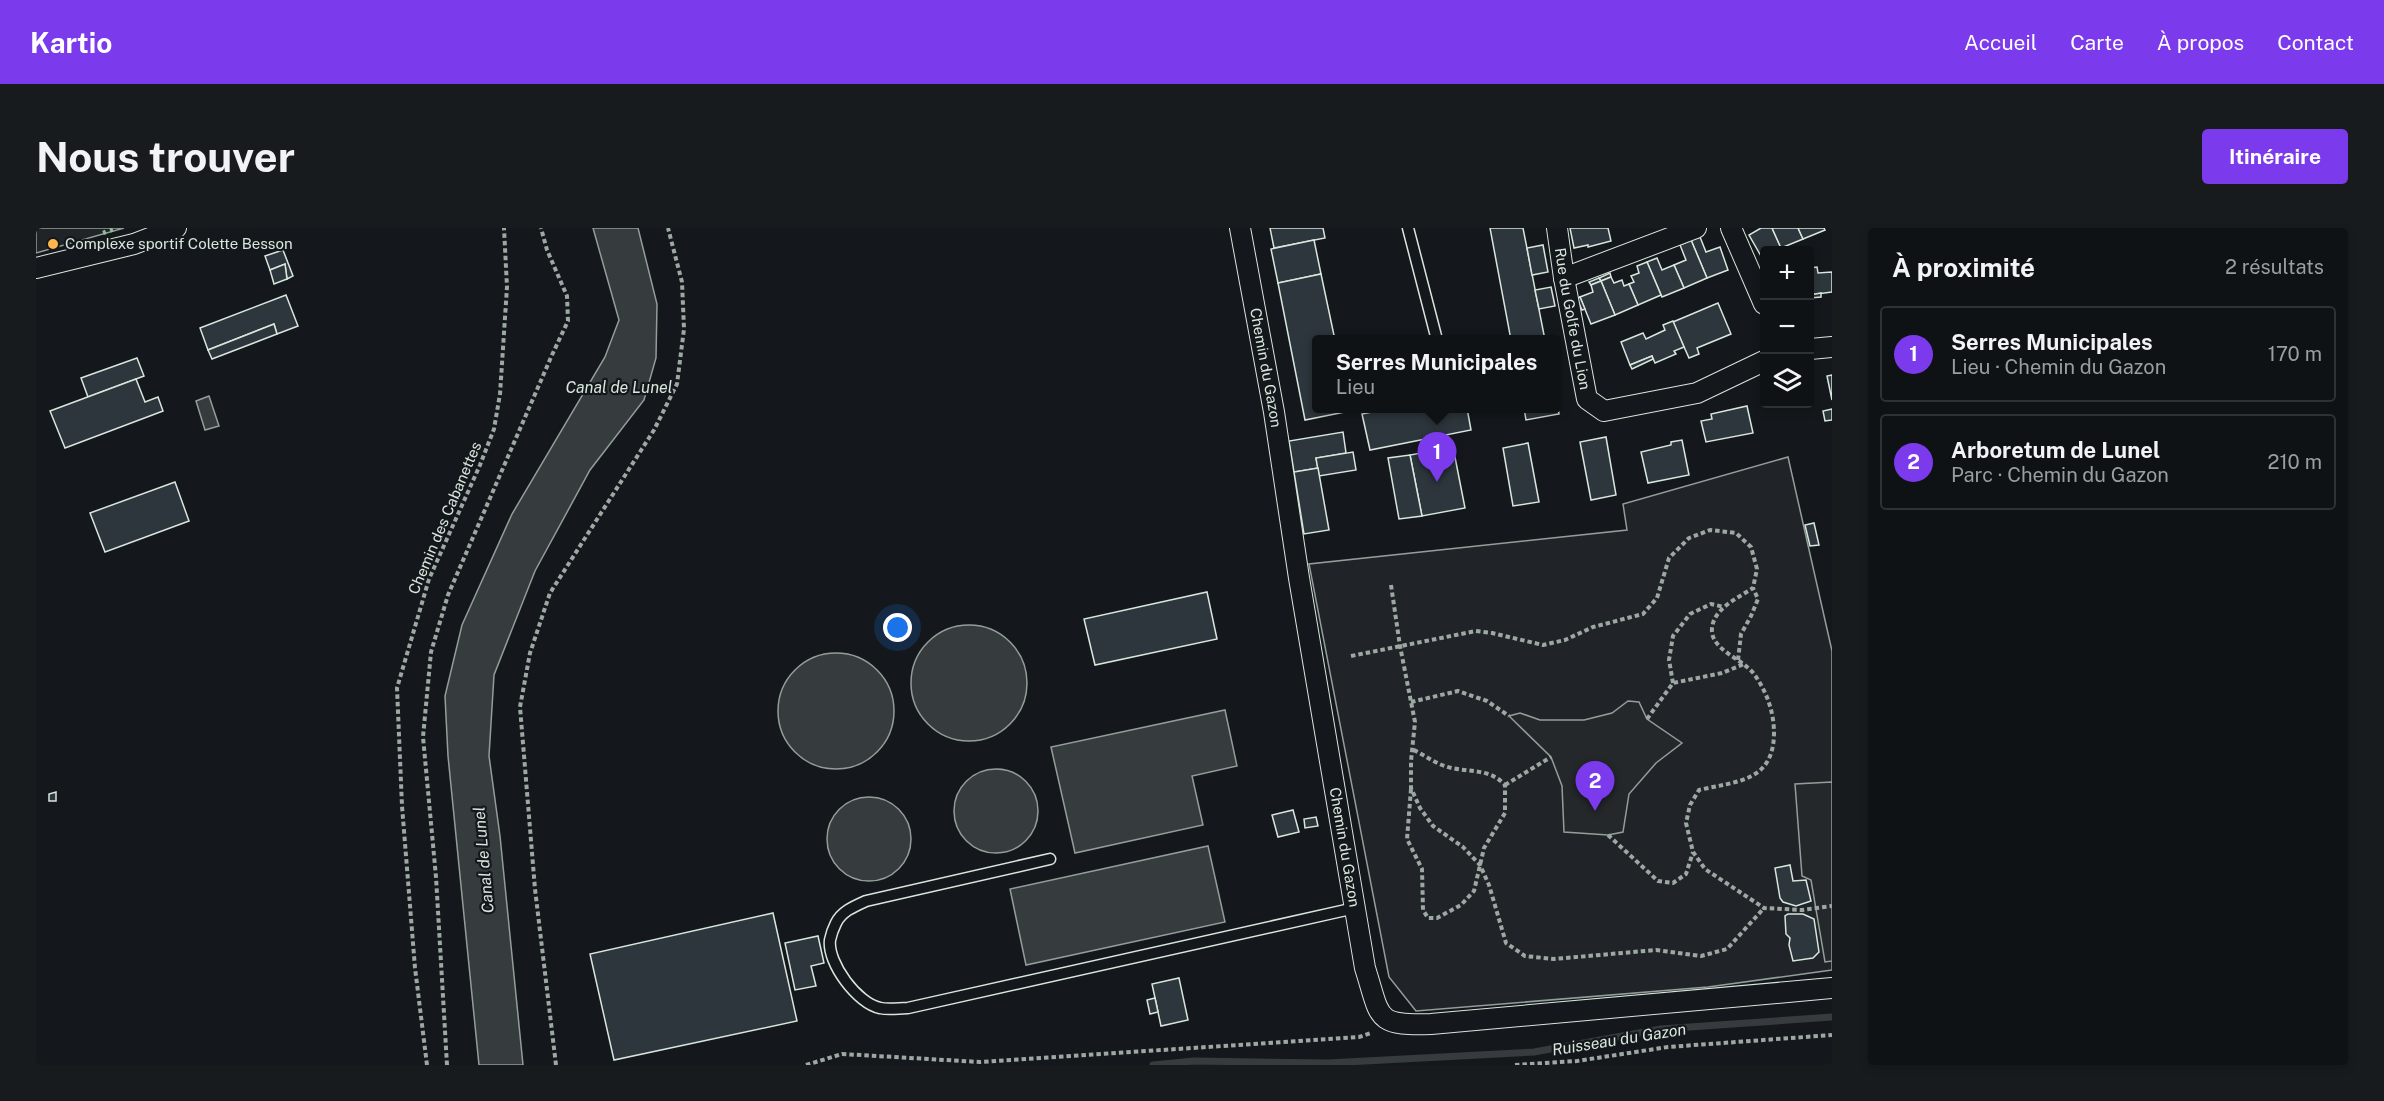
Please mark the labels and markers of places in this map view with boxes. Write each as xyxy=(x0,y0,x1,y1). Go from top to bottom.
place label: Complexe sportif Colette Besson xyxy=(65,235,293,252)
marker: Complexe sportif Colette Besson xyxy=(46,237,60,251)
pin: 1 xyxy=(1418,432,1456,482)
pin: 2 xyxy=(1576,762,1614,811)

